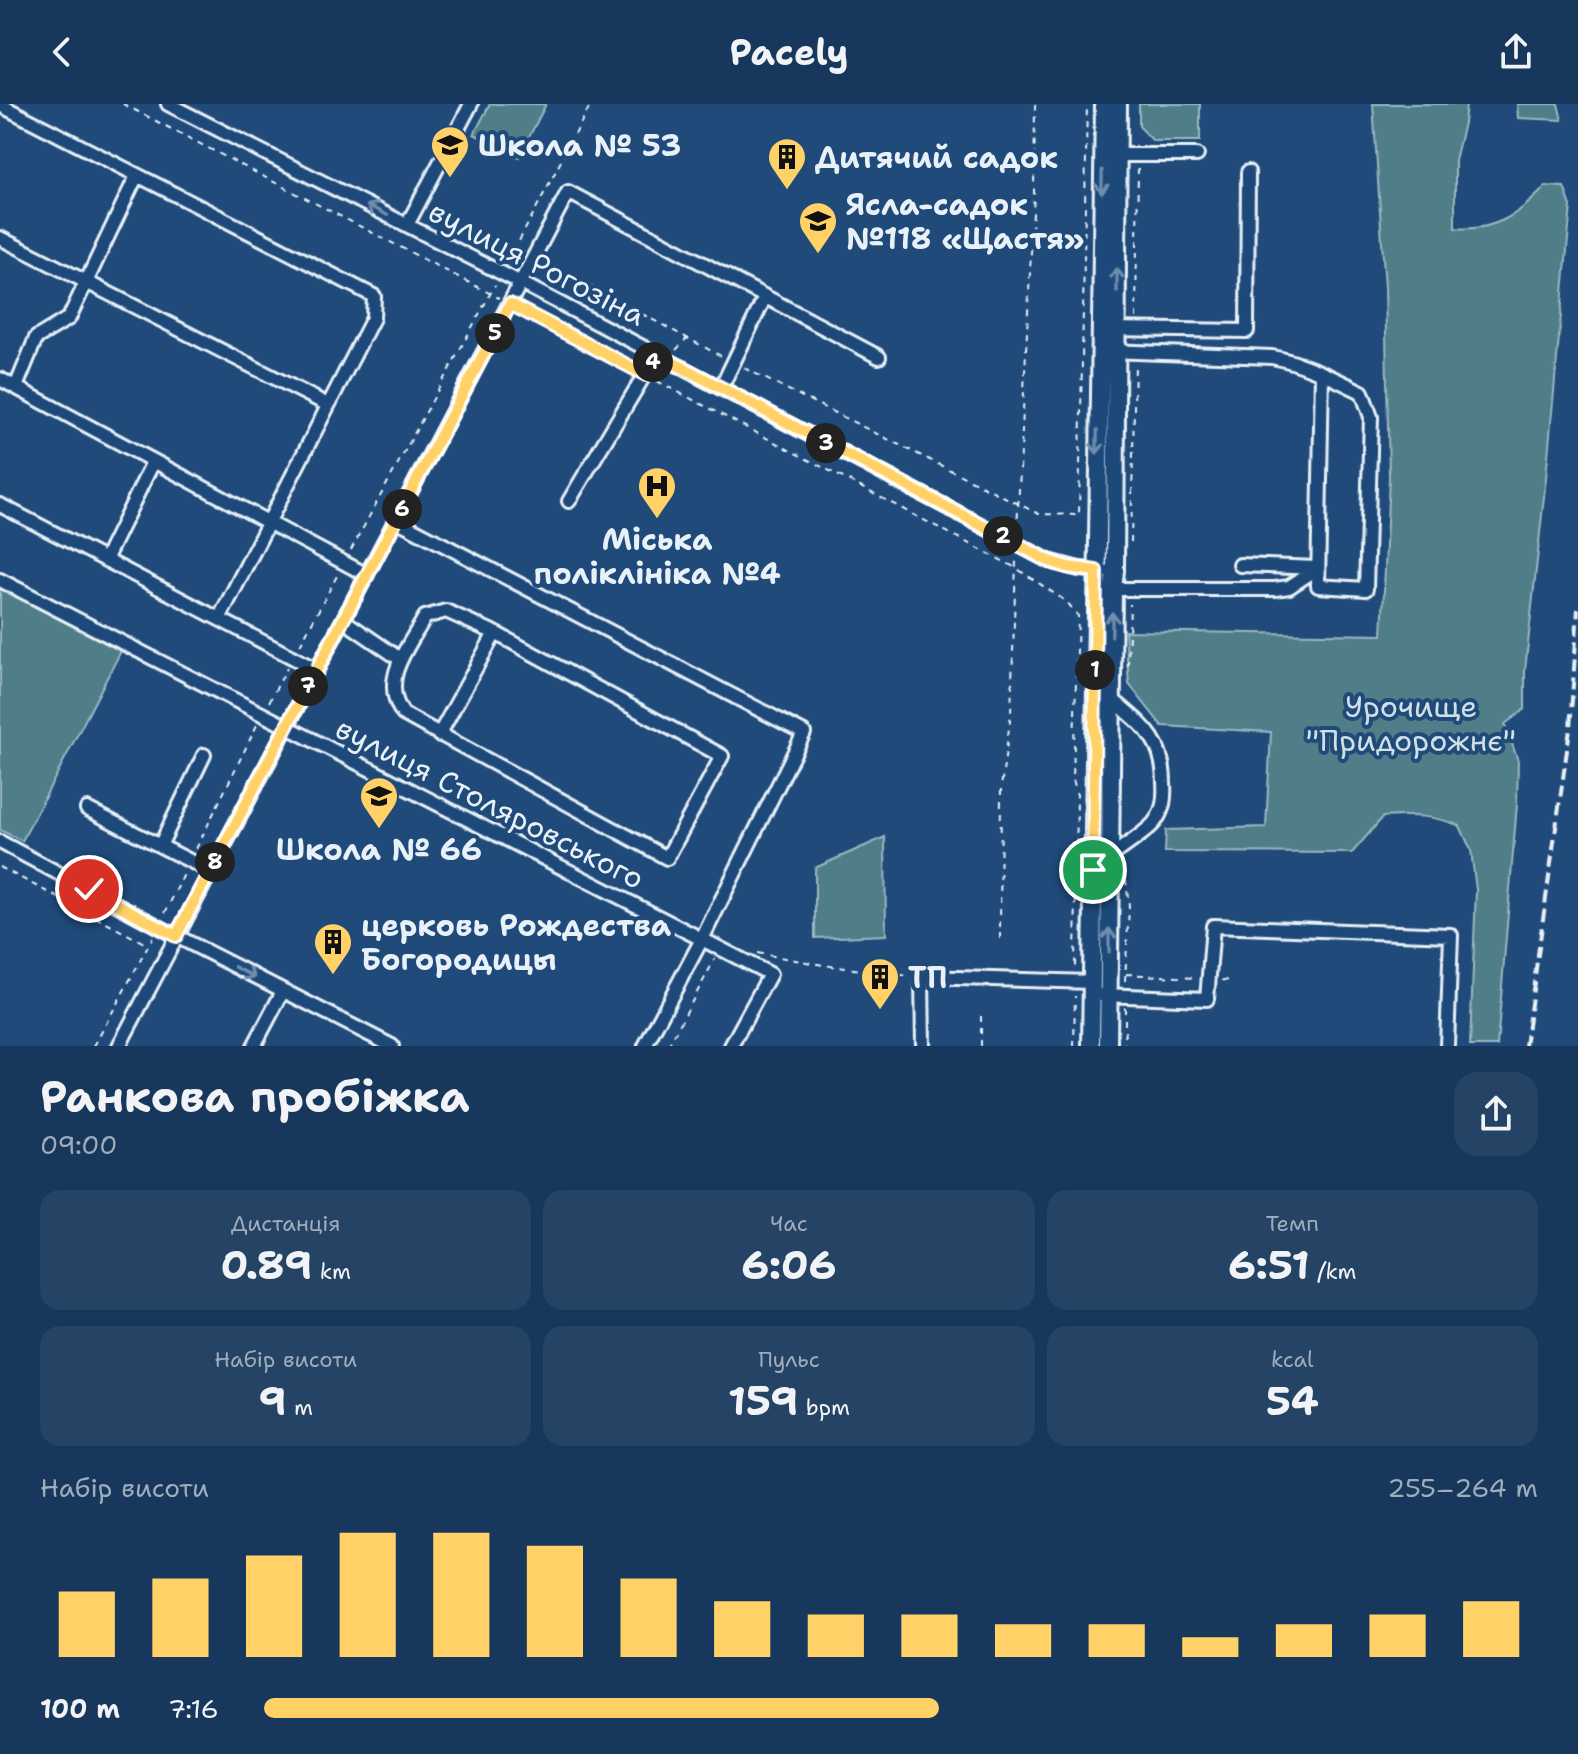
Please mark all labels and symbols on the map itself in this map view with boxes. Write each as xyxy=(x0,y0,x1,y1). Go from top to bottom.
school or university icon: Школа № 53 xyxy=(429,124,471,179)
place label: Школа № 53 xyxy=(478,125,681,166)
building icon: Дитячий садок xyxy=(766,136,808,191)
place label: Дитячий садок xyxy=(815,137,1058,178)
one-way arrow xyxy=(1094,168,1110,195)
place label: Ясла-садок №118 «Щастя» xyxy=(846,184,1084,259)
street label: вулиця Рогозіна xyxy=(422,191,653,335)
school or university icon: Ясла-садок №118 «Щастя» xyxy=(797,200,839,255)
one-way arrow xyxy=(365,201,389,217)
one-way arrow xyxy=(1109,267,1125,294)
pin: 5 xyxy=(475,313,515,353)
pin: 4 xyxy=(633,342,673,382)
pin: 3 xyxy=(806,423,846,463)
one-way arrow xyxy=(1089,428,1105,455)
hospital icon: Міська поліклініка №4 xyxy=(636,465,678,520)
pin: 6 xyxy=(382,489,422,529)
pin: 2 xyxy=(983,516,1023,556)
place label: Міська поліклініка №4 xyxy=(533,519,781,594)
one-way arrow xyxy=(1104,611,1120,638)
pin: 1 xyxy=(1075,650,1115,690)
pin: 7 xyxy=(288,666,328,706)
park label: Урочище "Придорожнє" xyxy=(1306,686,1516,761)
street label: вулиця Столяровського xyxy=(329,707,651,899)
school or university icon: Школа № 66 xyxy=(358,775,400,830)
place label: Школа № 66 xyxy=(276,829,482,870)
pin xyxy=(1059,836,1127,904)
pin: 8 xyxy=(195,842,235,882)
pin xyxy=(55,855,123,923)
place label: церковь Рождества Богородицы xyxy=(361,905,672,980)
building icon: церковь Рождества Богородицы xyxy=(312,921,354,976)
one-way arrow xyxy=(1101,927,1117,954)
building icon: ТП xyxy=(859,956,901,1011)
place label: ТП xyxy=(908,957,947,998)
one-way arrow xyxy=(233,964,257,980)

